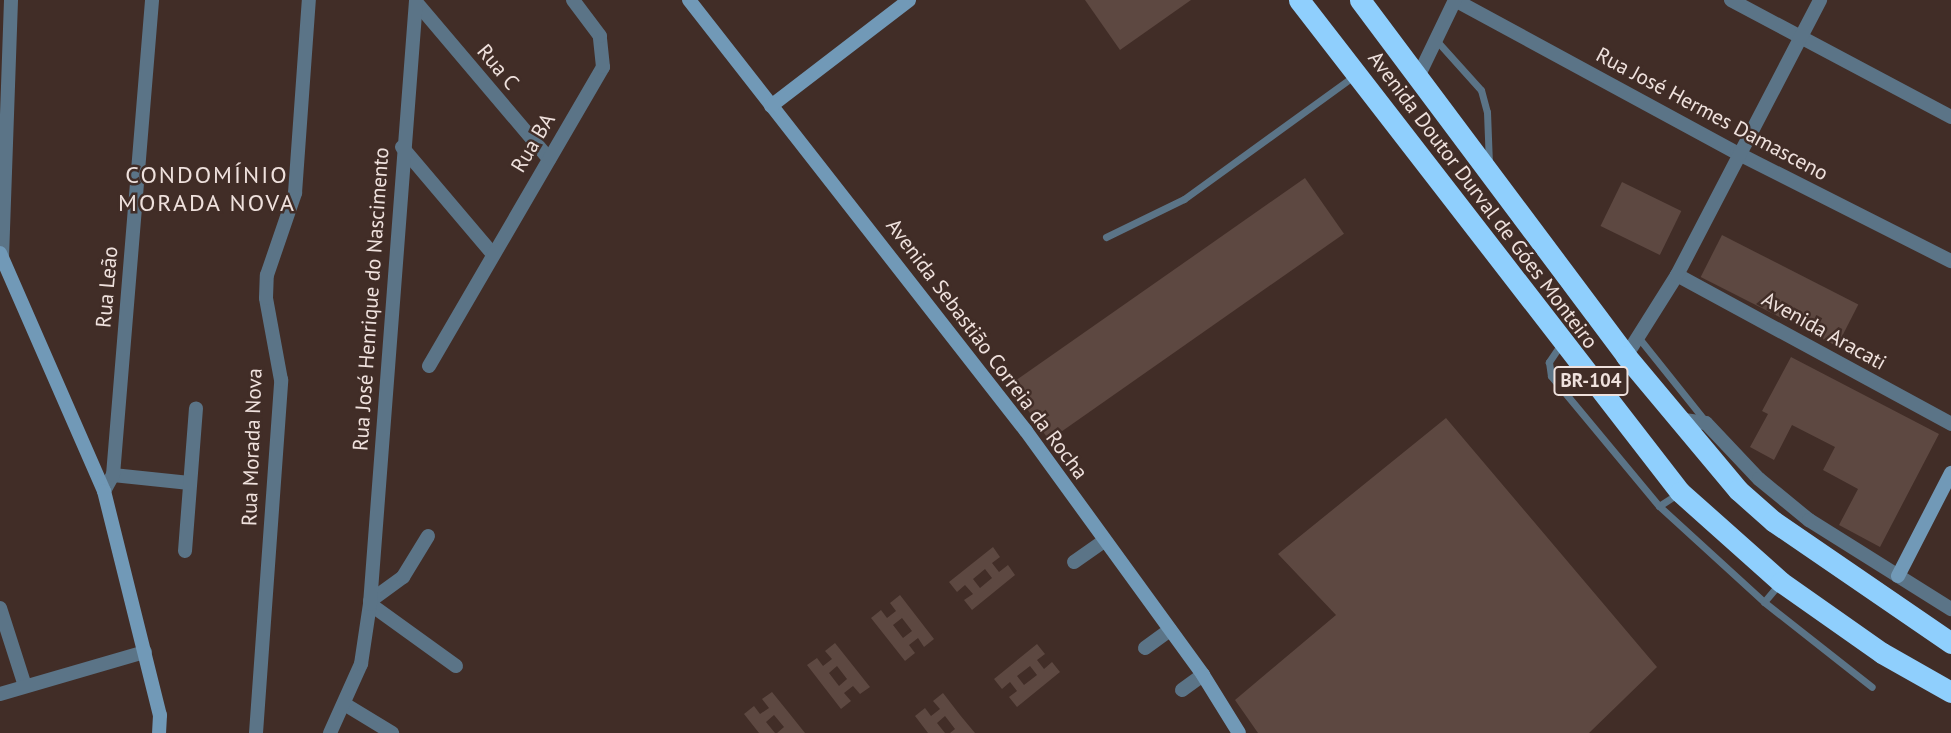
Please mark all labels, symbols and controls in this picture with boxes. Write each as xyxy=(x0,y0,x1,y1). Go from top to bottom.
street label: Rua C xyxy=(472,39,524,95)
street label: Rua José Hermes Damasceno xyxy=(1592,42,1832,186)
street label: Avenida Doutor Durval de Góes Monteiro xyxy=(1363,46,1603,354)
street label: Rua BA xyxy=(506,109,560,177)
street label: Rua José Henrique do Nascimento xyxy=(348,146,394,452)
district label: CONDOMÍNIO MORADA NOVA xyxy=(119,161,295,217)
street label: Avenida Sebastião Correia da Rocha xyxy=(881,214,1093,484)
street label: Rua Leão xyxy=(91,245,123,329)
street label: Avenida Aracati xyxy=(1757,286,1891,376)
road number: BR-104 xyxy=(1552,366,1630,396)
street label: Rua Morada Nova xyxy=(237,368,267,526)

